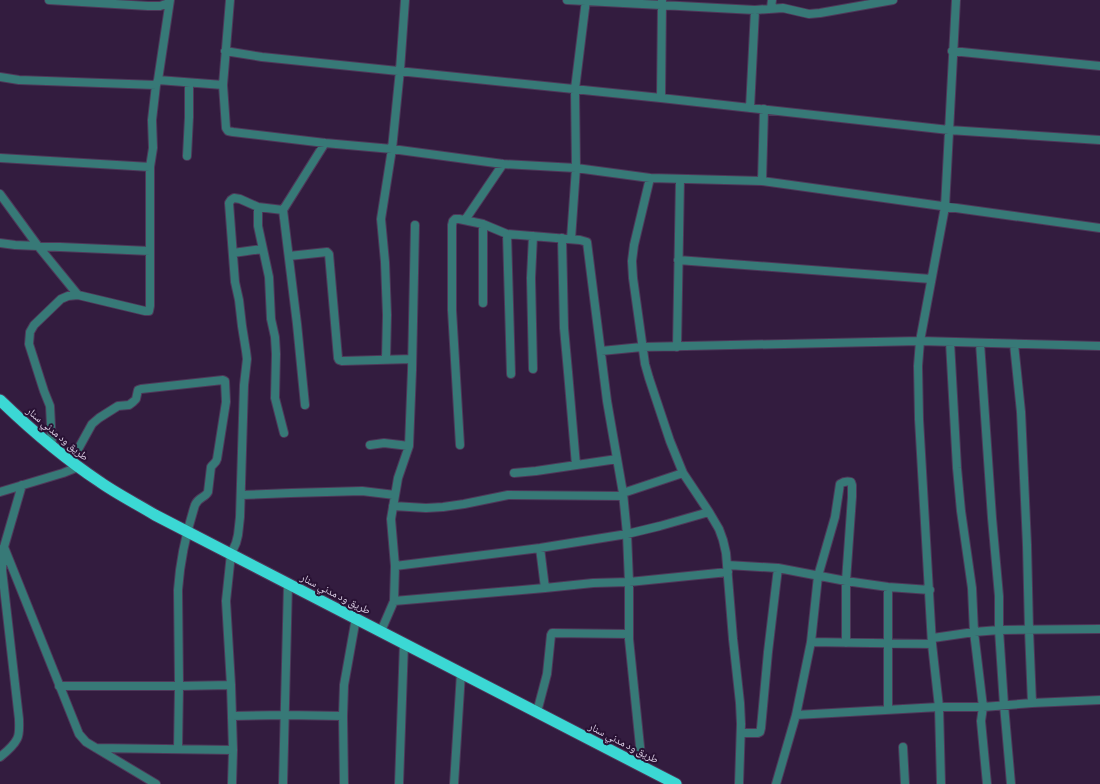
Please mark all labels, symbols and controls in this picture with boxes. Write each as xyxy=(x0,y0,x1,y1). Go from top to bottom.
street label: طريق ود مدني سنار xyxy=(22,403,92,465)
street label: طريق ود مدني سنار xyxy=(297,569,373,619)
street label: طريق ود مدني سنار xyxy=(585,718,661,768)

